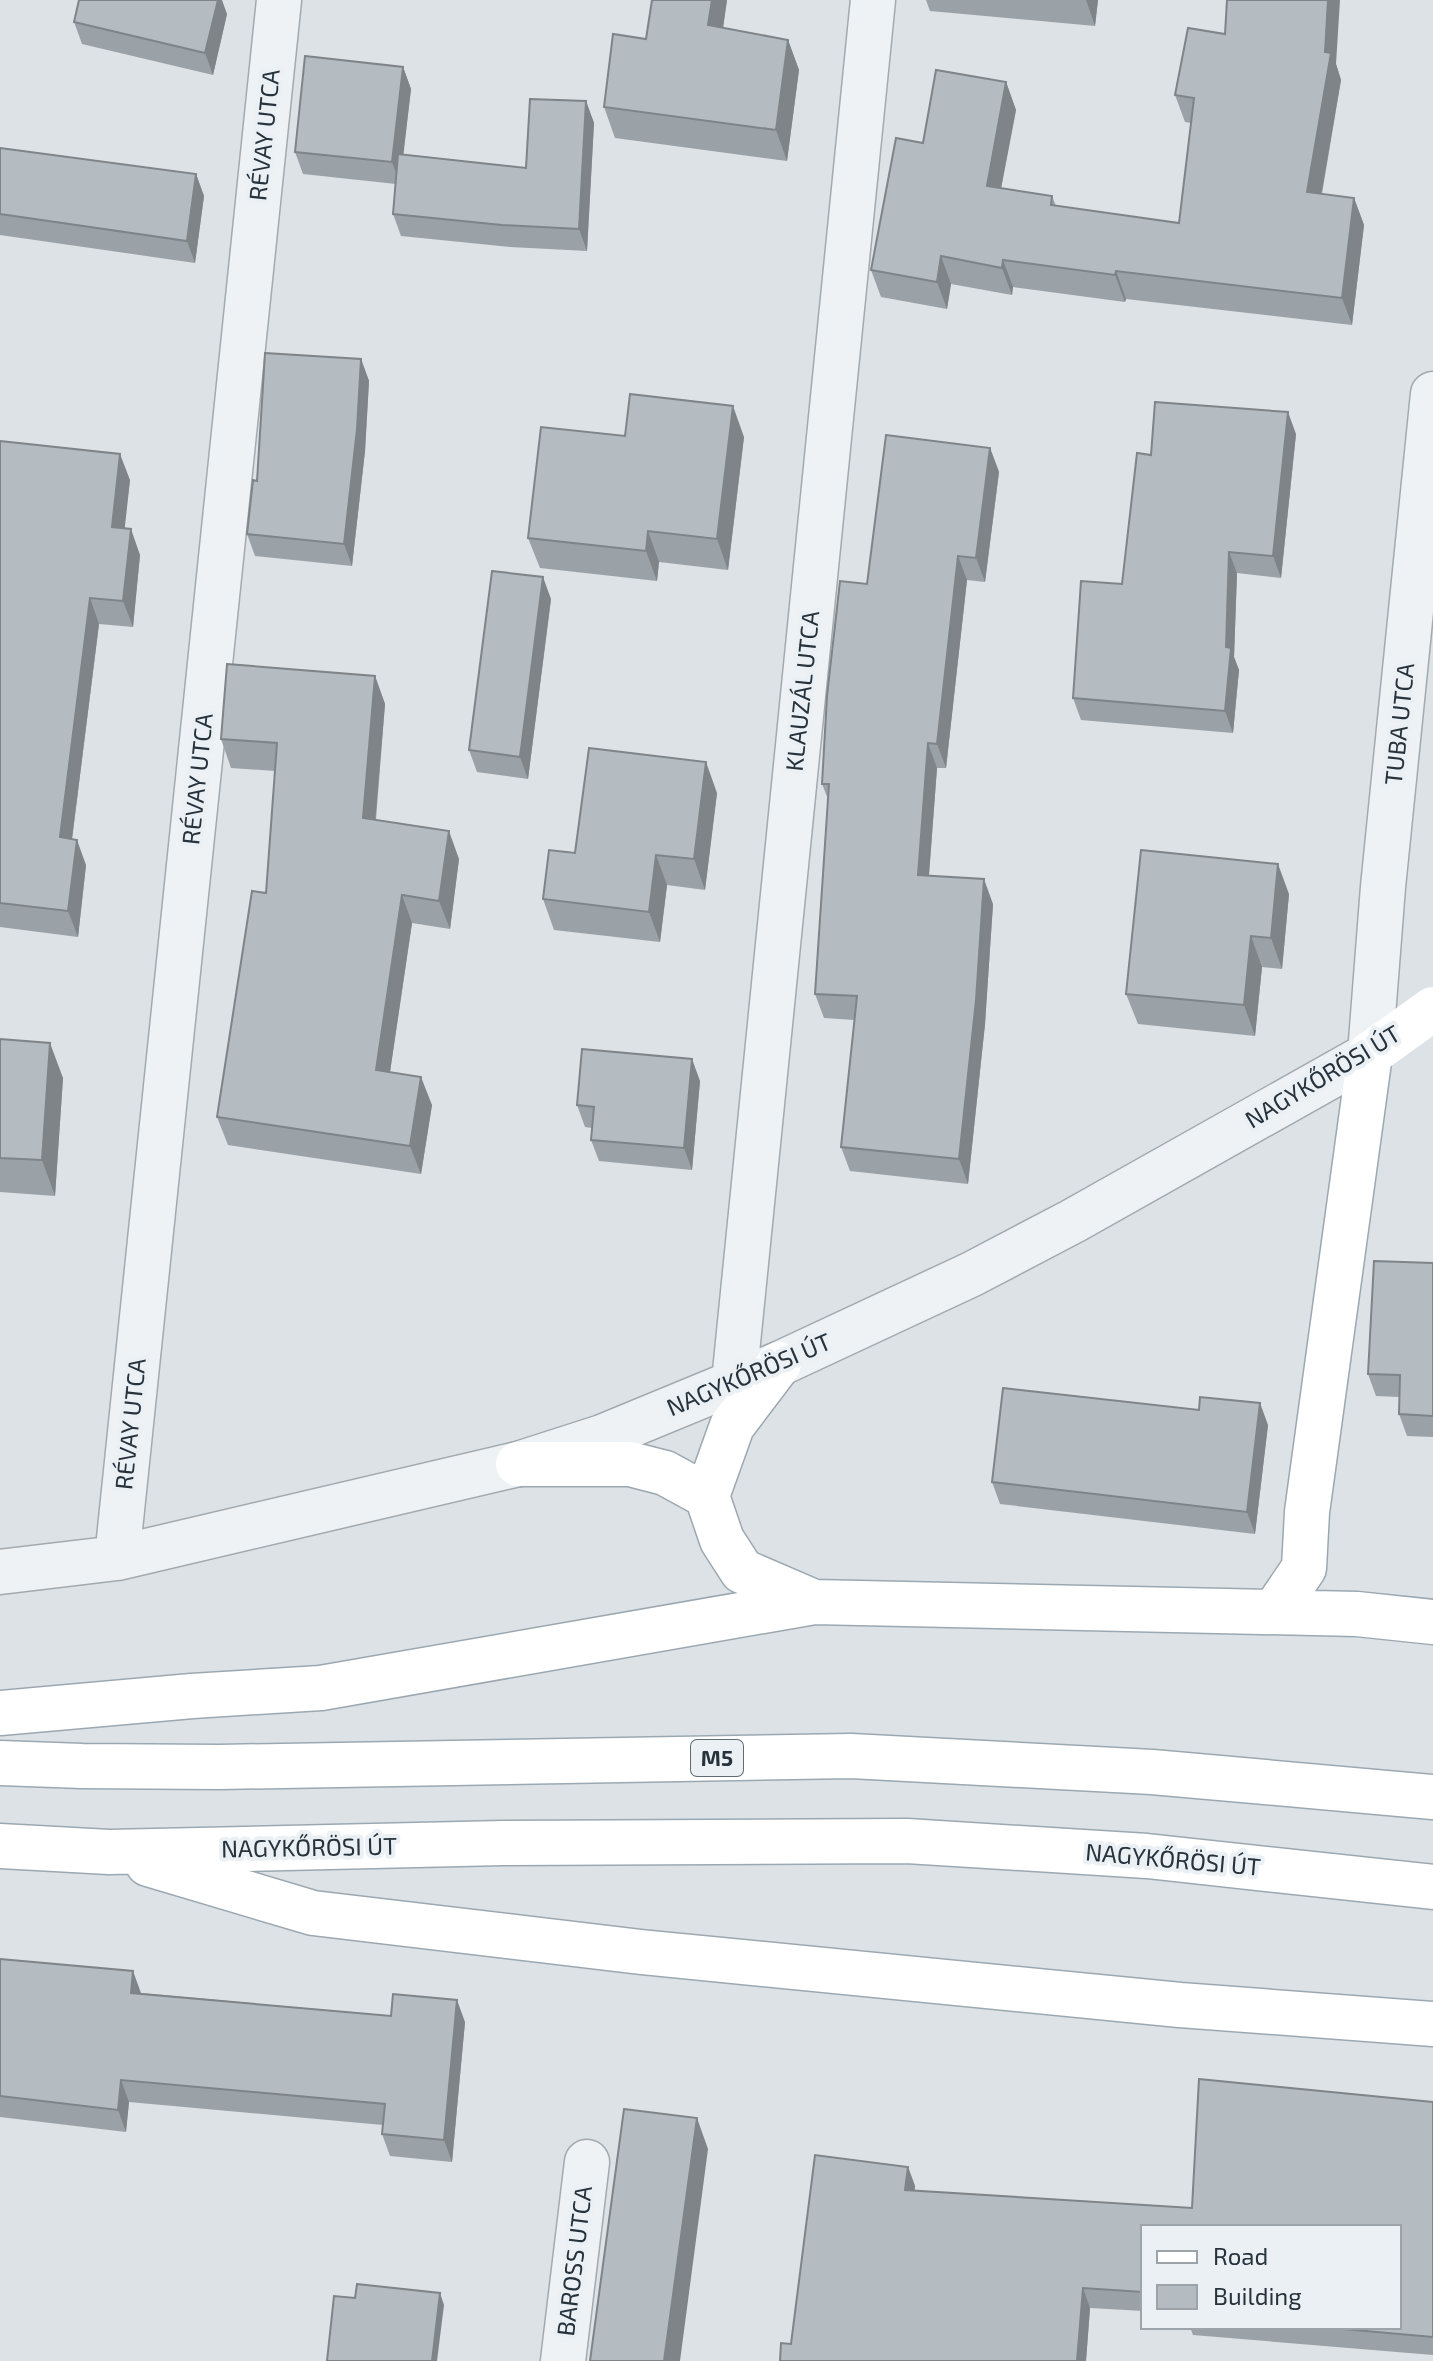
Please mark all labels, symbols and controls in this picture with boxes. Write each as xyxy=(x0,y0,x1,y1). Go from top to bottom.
street label: RÉVAY UTCA xyxy=(242,67,285,202)
street label: KLAUZÁL UTCA xyxy=(779,609,824,773)
street label: TUBA UTCA xyxy=(1378,661,1419,786)
street label: RÉVAY UTCA xyxy=(175,711,218,846)
street label: NAGYKŐRÖSI ÚT xyxy=(1239,1018,1405,1133)
street label: NAGYKŐRÖSI ÚT xyxy=(662,1326,835,1421)
street label: RÉVAY UTCA xyxy=(108,1356,151,1491)
road number: M5 xyxy=(691,1740,743,1776)
street label: NAGYKŐRÖSI ÚT xyxy=(221,1830,397,1863)
street label: NAGYKŐRÖSI ÚT xyxy=(1084,1836,1262,1881)
street label: BAROSS UTCA xyxy=(550,2184,597,2338)
legend xyxy=(1141,2225,1401,2329)
text: Road xyxy=(1213,2241,1268,2270)
text: Building xyxy=(1213,2281,1302,2310)

